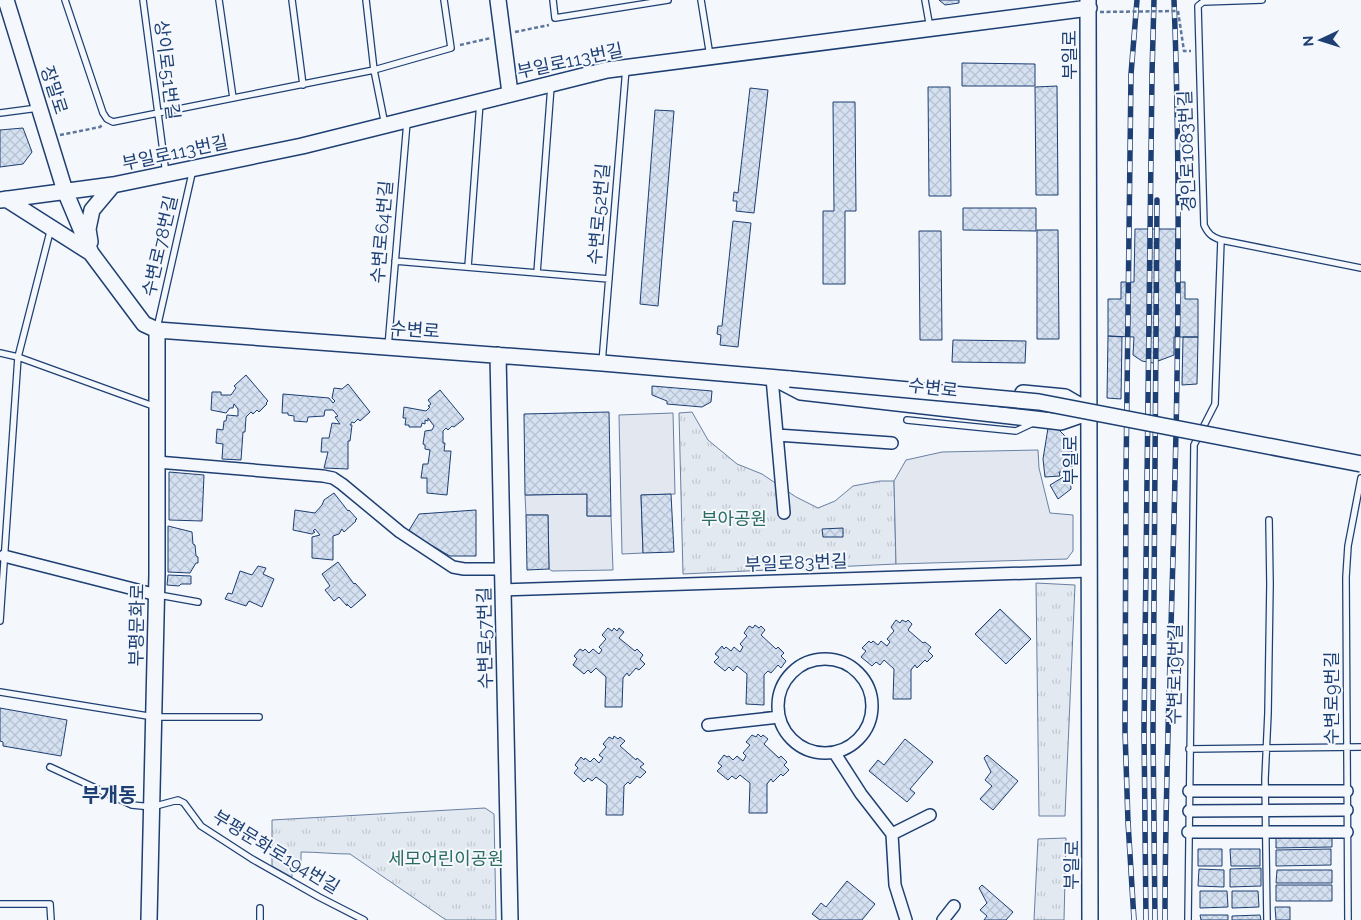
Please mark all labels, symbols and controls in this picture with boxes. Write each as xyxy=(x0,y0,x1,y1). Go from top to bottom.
north arrow xyxy=(1296,15,1346,65)
street label: 상이로51번길 xyxy=(151,19,184,121)
street label: 부일로 xyxy=(1059,30,1080,80)
text: N xyxy=(1300,35,1316,47)
street label: 부일로113번길 xyxy=(515,39,625,82)
street label: 장말로 xyxy=(37,63,72,117)
street label: 경인로1083번길 xyxy=(1174,90,1199,212)
street label: 부일로113번길 xyxy=(120,131,230,174)
street label: 수변로52번길 xyxy=(584,162,613,266)
street label: 수변로64번길 xyxy=(367,179,396,284)
street label: 수변로78번길 xyxy=(138,193,181,298)
street label: 수변로 xyxy=(390,317,441,342)
street label: 수변로 xyxy=(907,374,959,401)
street label: 부일로 xyxy=(1060,435,1081,485)
park label: 부아공원 xyxy=(701,508,767,529)
street label: 부일로83번길 xyxy=(744,550,848,575)
street label: 부평문화로 xyxy=(125,583,148,667)
street label: 수변로57번길 xyxy=(473,587,496,689)
street label: 수변로19번길 xyxy=(1163,623,1186,725)
street label: 수변로9번길 xyxy=(1321,651,1342,745)
district label: 부개동 xyxy=(81,783,137,807)
street label: 부평문화로194번길 xyxy=(209,805,343,898)
street label: 부일로 xyxy=(1061,840,1082,890)
park label: 세모어린이공원 xyxy=(388,848,504,869)

